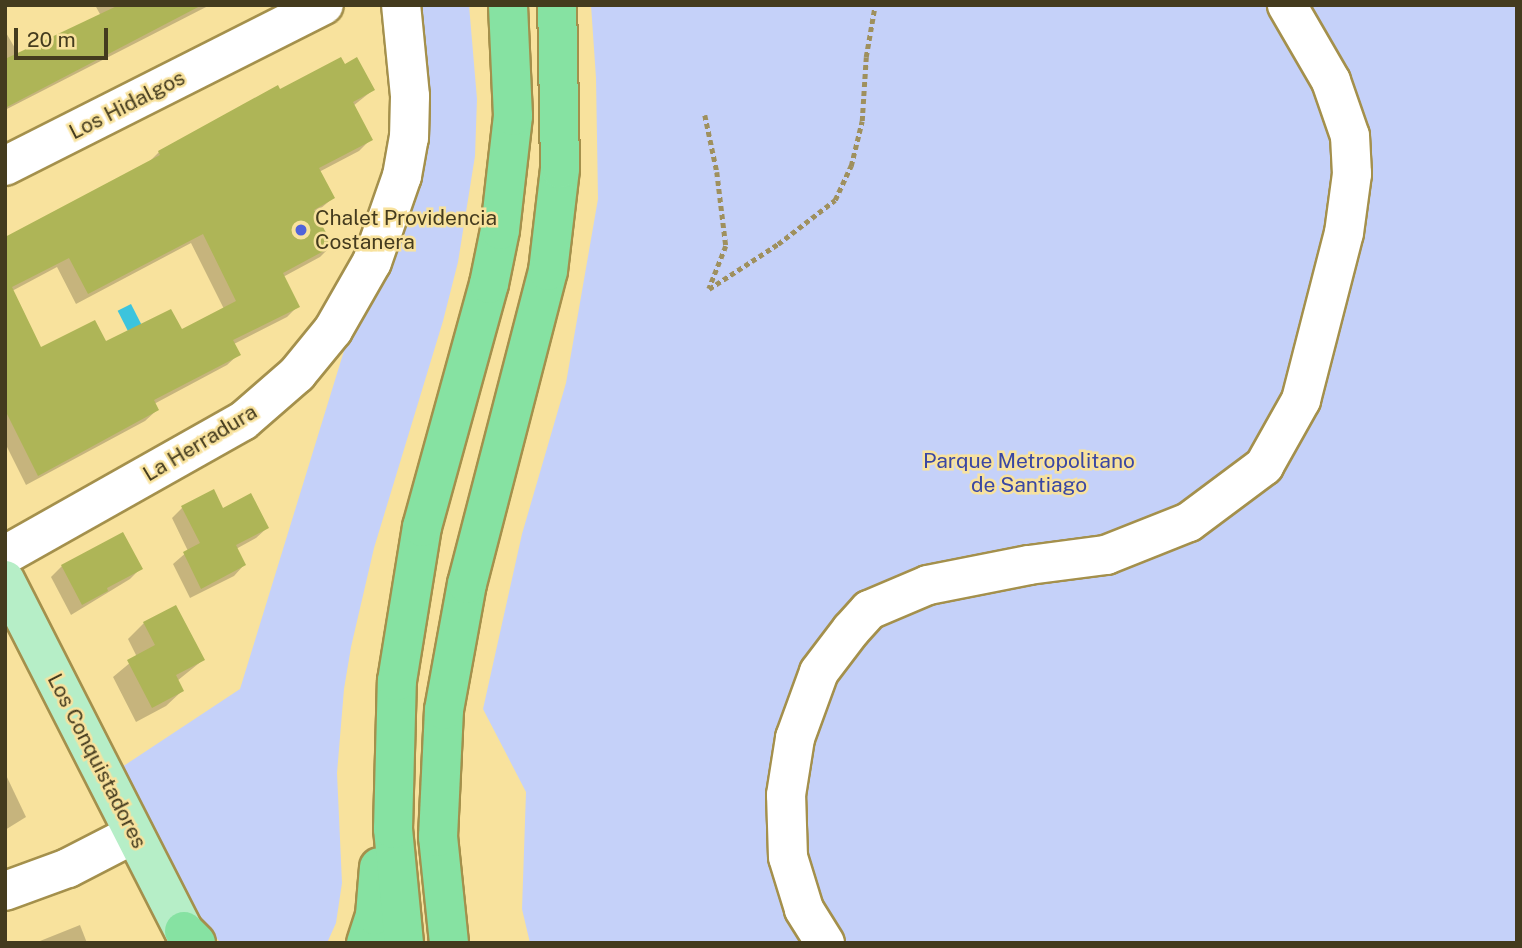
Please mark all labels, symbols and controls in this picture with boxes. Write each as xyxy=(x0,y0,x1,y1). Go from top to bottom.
scale bar xyxy=(18,14,112,58)
text: 20 m xyxy=(27,27,76,52)
street label: Los Hidalgos xyxy=(65,65,189,145)
place label: Chalet Providencia Costanera xyxy=(315,205,497,255)
marker: Chalet Providencia Costanera xyxy=(293,222,309,238)
street label: La Herradura xyxy=(139,399,261,487)
park label: Parque Metropolitano de Santiago xyxy=(923,448,1135,498)
street label: Los Conquistadores xyxy=(42,669,152,853)

